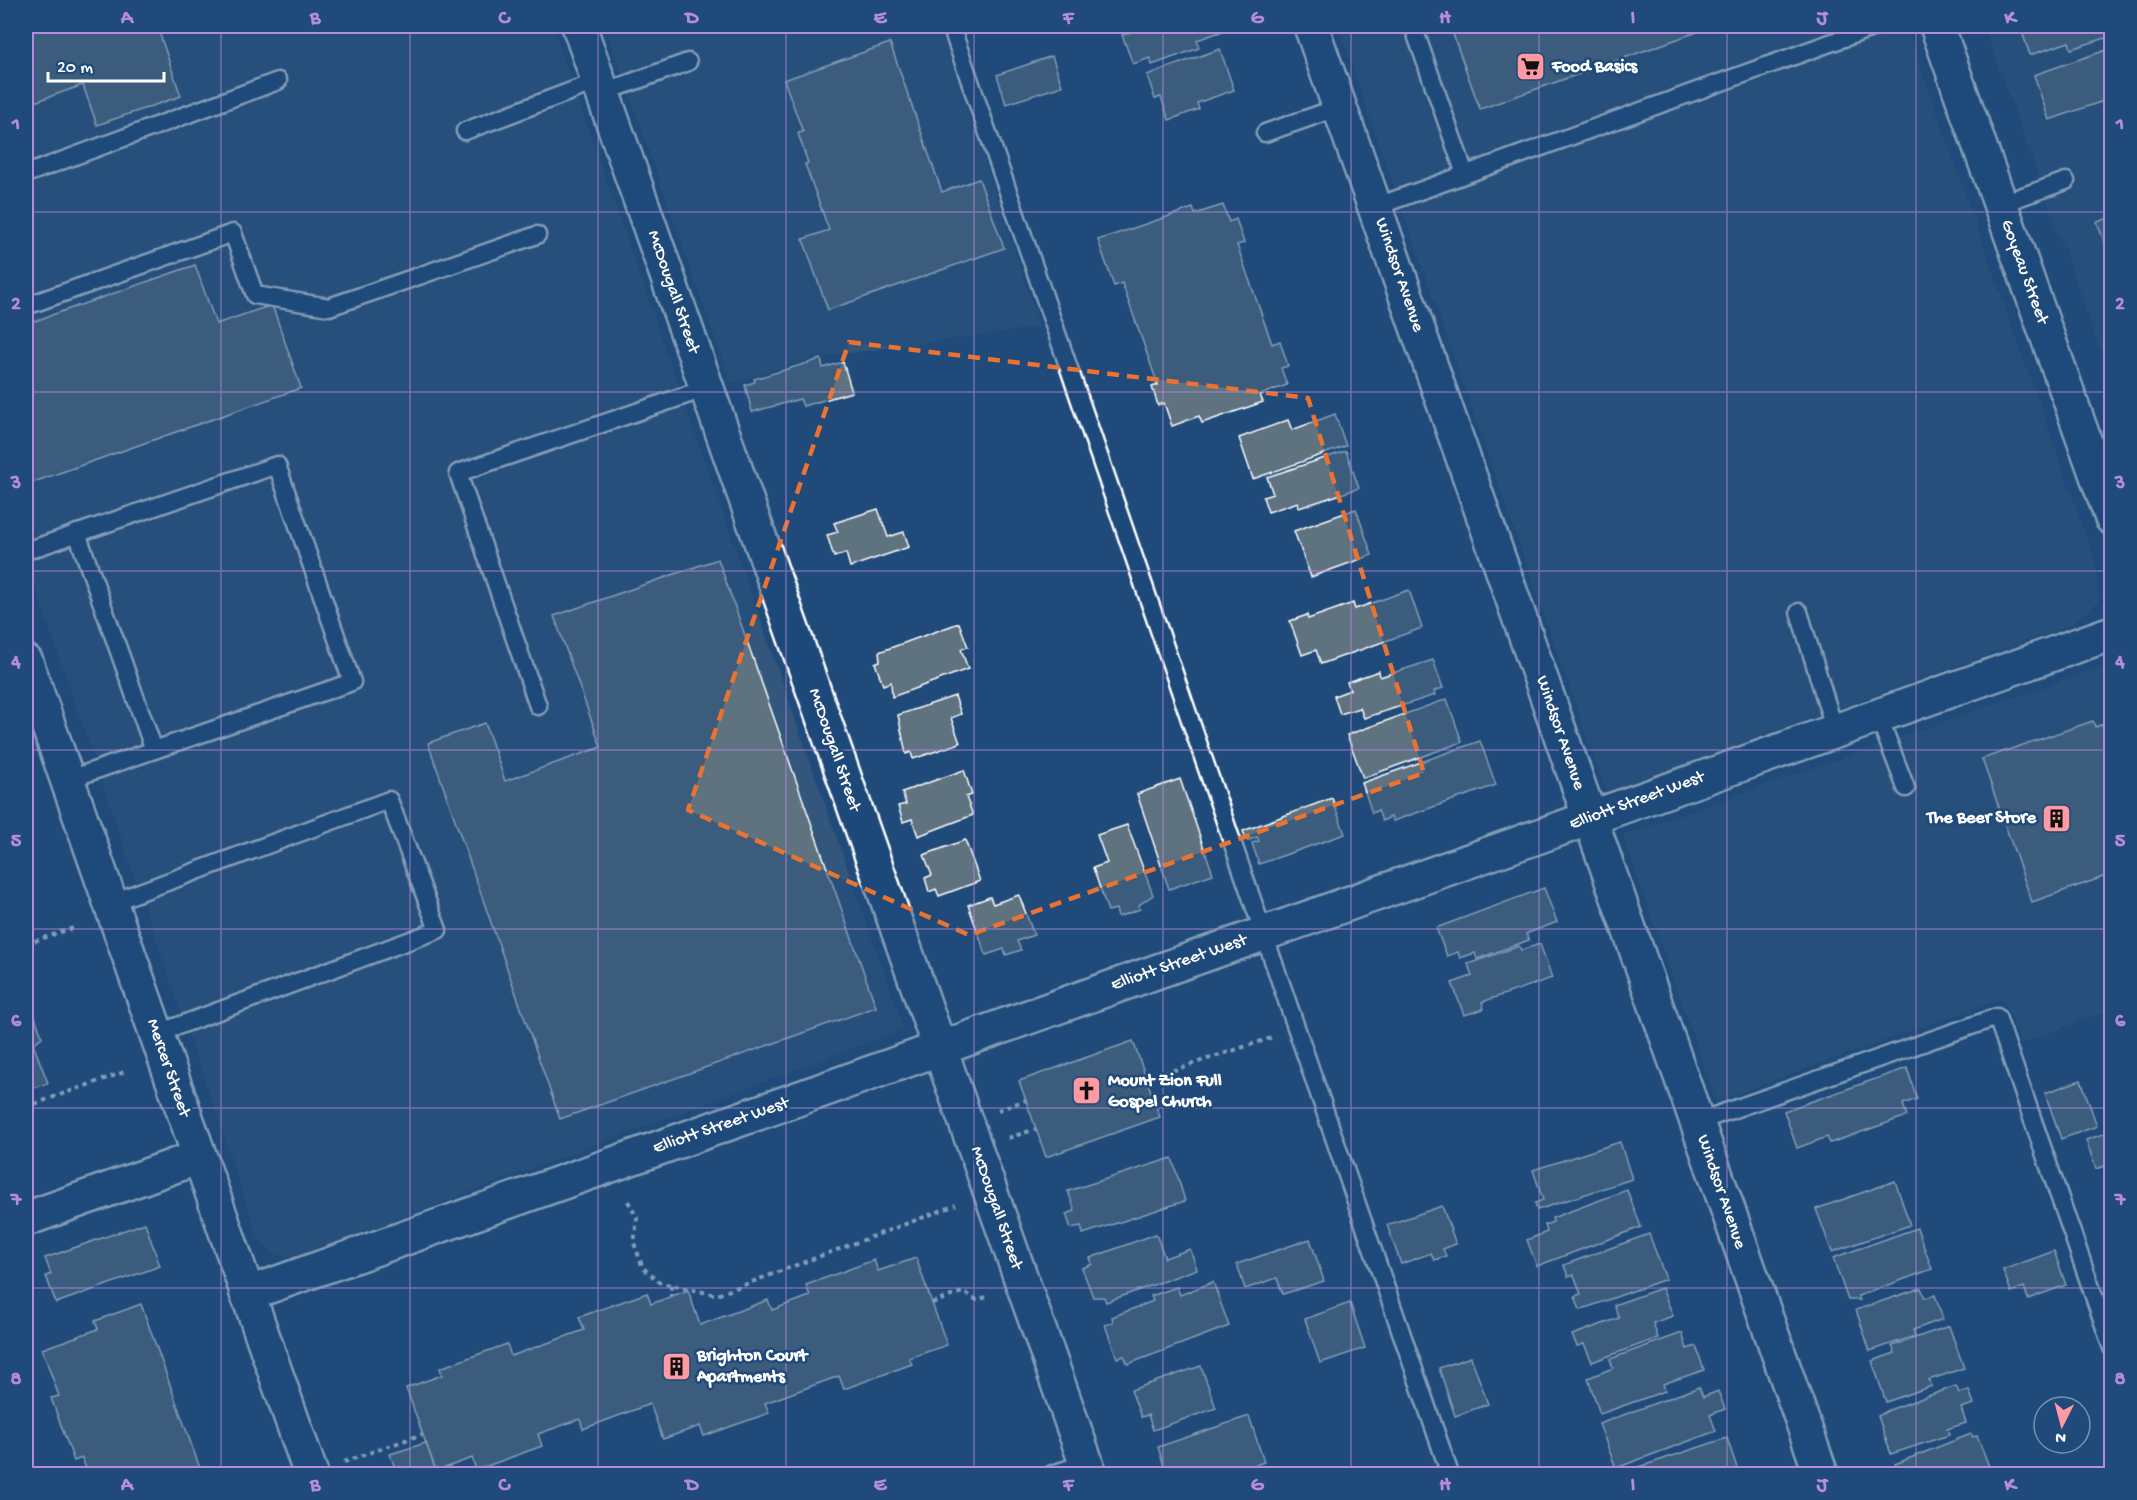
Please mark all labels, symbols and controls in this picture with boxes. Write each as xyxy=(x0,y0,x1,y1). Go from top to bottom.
text: A xyxy=(120,8,135,31)
text: B xyxy=(309,8,321,31)
text: C xyxy=(498,8,512,31)
text: D xyxy=(683,8,699,31)
text: E xyxy=(874,8,888,31)
text: F xyxy=(1062,8,1075,31)
text: G xyxy=(1251,8,1265,31)
text: H xyxy=(1439,8,1451,31)
text: I xyxy=(1631,8,1636,31)
text: J xyxy=(1816,8,1829,31)
text: K xyxy=(2003,8,2018,31)
scale bar xyxy=(48,45,164,83)
supermarket icon: Food Basics xyxy=(1515,51,1547,83)
place label: Food Basics xyxy=(1551,57,1639,78)
text: 20 m xyxy=(57,58,93,79)
text: 1 xyxy=(11,114,20,137)
text: 1 xyxy=(2115,114,2124,137)
street label: Windsor Avenue xyxy=(1370,215,1429,335)
street label: Goyeau Street xyxy=(1995,217,2053,329)
street label: McDougall Street xyxy=(642,228,704,358)
text: 2 xyxy=(11,294,21,317)
text: 2 xyxy=(2115,294,2125,317)
text: 3 xyxy=(10,473,21,496)
text: 3 xyxy=(2114,473,2125,496)
text: 4 xyxy=(10,652,21,675)
text: 4 xyxy=(2114,652,2125,675)
street label: Windsor Avenue xyxy=(1531,673,1590,793)
street label: McDougall Street xyxy=(803,686,865,816)
street label: Elliott Street West xyxy=(1567,766,1709,835)
building icon: The Beer Store xyxy=(2041,802,2073,834)
place label: The Beer Store xyxy=(1925,808,2037,829)
text: 5 xyxy=(11,831,22,854)
text: 5 xyxy=(2115,831,2126,854)
street label: Elliott Street West xyxy=(1108,929,1251,996)
text: 6 xyxy=(11,1011,22,1034)
text: 6 xyxy=(2115,1011,2126,1034)
street label: Mercer Street xyxy=(141,1016,195,1121)
place label: Mount Zion Full Gospel Church xyxy=(1108,1071,1222,1113)
church icon: Mount Zion Full Gospel Church xyxy=(1071,1075,1103,1107)
street label: Elliott Street West xyxy=(650,1092,793,1159)
street label: Windsor Avenue xyxy=(1692,1132,1751,1252)
street label: McDougall Street xyxy=(965,1144,1027,1274)
text: 7 xyxy=(10,1190,23,1213)
text: 7 xyxy=(2114,1190,2127,1213)
place label: Brighton Court Apartments xyxy=(696,1346,809,1388)
building icon: Brighton Court Apartments xyxy=(660,1350,692,1382)
text: 8 xyxy=(11,1369,22,1392)
text: 8 xyxy=(2115,1369,2126,1392)
north arrow xyxy=(2032,1395,2092,1455)
text: N xyxy=(2054,1426,2067,1446)
text: A xyxy=(120,1475,135,1498)
text: B xyxy=(309,1475,321,1498)
text: C xyxy=(498,1475,512,1498)
text: D xyxy=(683,1475,699,1498)
text: E xyxy=(874,1475,888,1498)
text: F xyxy=(1062,1475,1075,1498)
text: G xyxy=(1251,1475,1265,1498)
text: H xyxy=(1439,1475,1451,1498)
text: I xyxy=(1631,1475,1636,1498)
text: J xyxy=(1816,1475,1829,1498)
text: K xyxy=(2003,1475,2018,1498)

